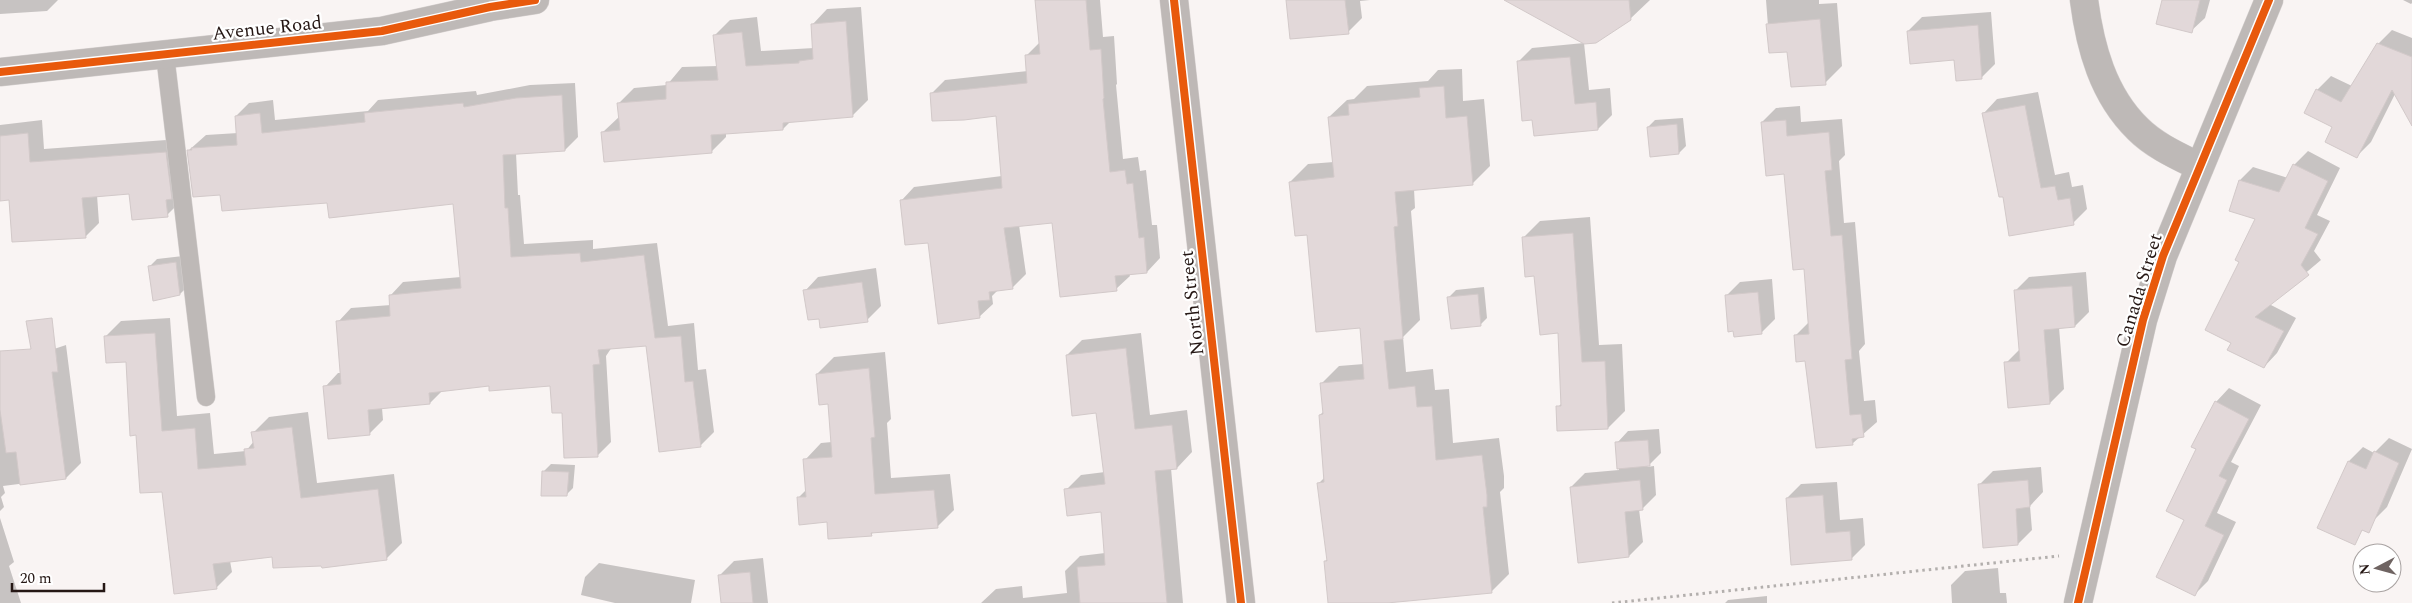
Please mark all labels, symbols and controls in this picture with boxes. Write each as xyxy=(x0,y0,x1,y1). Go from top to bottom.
street label: Avenue Road xyxy=(211,8,324,49)
street label: Canada Street xyxy=(2108,230,2171,351)
street label: North Street xyxy=(1173,249,1212,357)
north arrow xyxy=(2352,543,2402,593)
scale bar xyxy=(12,560,105,592)
text: N xyxy=(2354,563,2376,576)
text: 20 m xyxy=(20,567,52,590)

